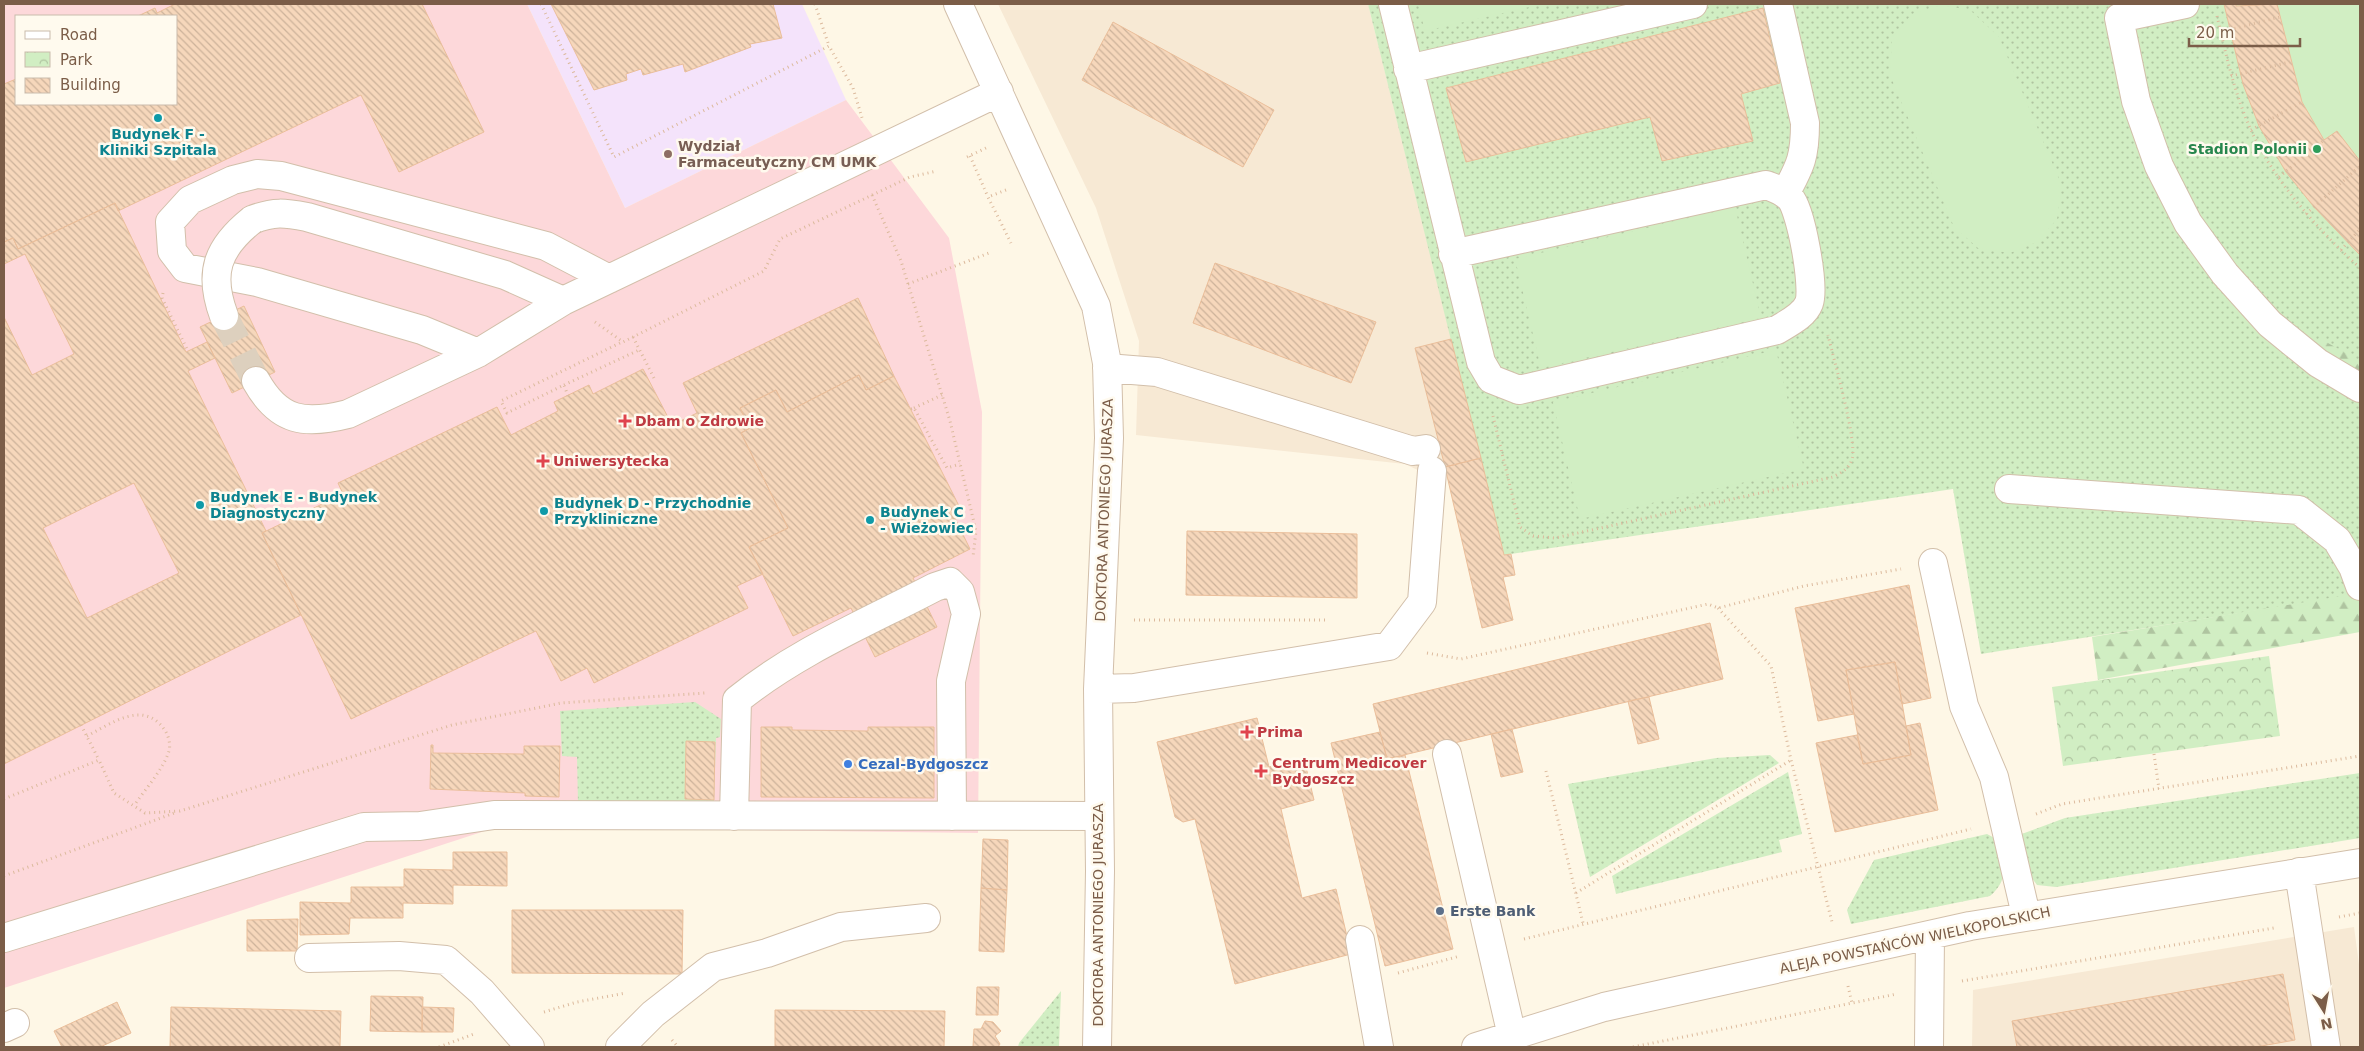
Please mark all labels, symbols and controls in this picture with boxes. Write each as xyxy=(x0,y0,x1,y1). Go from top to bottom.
legend xyxy=(15,15,178,105)
scale bar xyxy=(2189,15,2300,47)
text: 20 m xyxy=(2196,24,2234,42)
text: Road xyxy=(60,26,98,44)
text: Park xyxy=(60,51,93,69)
text: Building xyxy=(60,76,121,94)
marker: Budynek F - Kliniki Szpitala xyxy=(152,112,164,124)
place label: Budynek F - Kliniki Szpitala xyxy=(99,126,217,158)
place label: Wydział Farmaceutyczny CM UMK xyxy=(678,138,878,170)
place label: Stadion Polonii xyxy=(2188,141,2307,157)
marker: Stadion Polonii xyxy=(2311,143,2323,155)
marker: Wydział Farmaceutyczny CM UMK xyxy=(662,148,674,160)
street label: DOKTORA ANTONIEGO JURASZA xyxy=(1092,398,1116,622)
place label: Dbam o Zdrowie xyxy=(635,413,764,429)
marker: Dbam o Zdrowie xyxy=(619,415,631,427)
place label: Uniwersytecka xyxy=(553,453,669,469)
marker: Uniwersytecka xyxy=(537,455,549,467)
place label: Budynek E - Budynek Diagnostyczny xyxy=(210,489,378,521)
place label: Budynek D - Przychodnie Przykliniczne xyxy=(554,495,751,527)
marker: Budynek E - Budynek Diagnostyczny xyxy=(194,499,206,511)
place label: Budynek C - Wieżowiec xyxy=(880,504,974,536)
marker: Budynek D - Przychodnie Przykliniczne xyxy=(538,505,550,517)
marker: Budynek C - Wieżowiec xyxy=(864,514,876,526)
place label: Prima xyxy=(1257,724,1303,740)
marker: Prima xyxy=(1241,726,1253,738)
place label: Centrum Medicover Bydgoszcz xyxy=(1272,755,1427,787)
place label: Cezal-Bydgoszcz xyxy=(858,756,988,772)
marker: Cezal-Bydgoszcz xyxy=(842,758,854,770)
marker: Centrum Medicover Bydgoszcz xyxy=(1254,764,1268,778)
street label: DOKTORA ANTONIEGO JURASZA xyxy=(1090,803,1106,1027)
street label: ALEJA POWSTAŃCÓW WIELKOPOLSKICH xyxy=(1778,902,2052,977)
place label: Erste Bank xyxy=(1450,903,1536,919)
marker: Erste Bank xyxy=(1434,905,1446,917)
north arrow xyxy=(2299,986,2349,1036)
text: N xyxy=(2319,1015,2334,1033)

